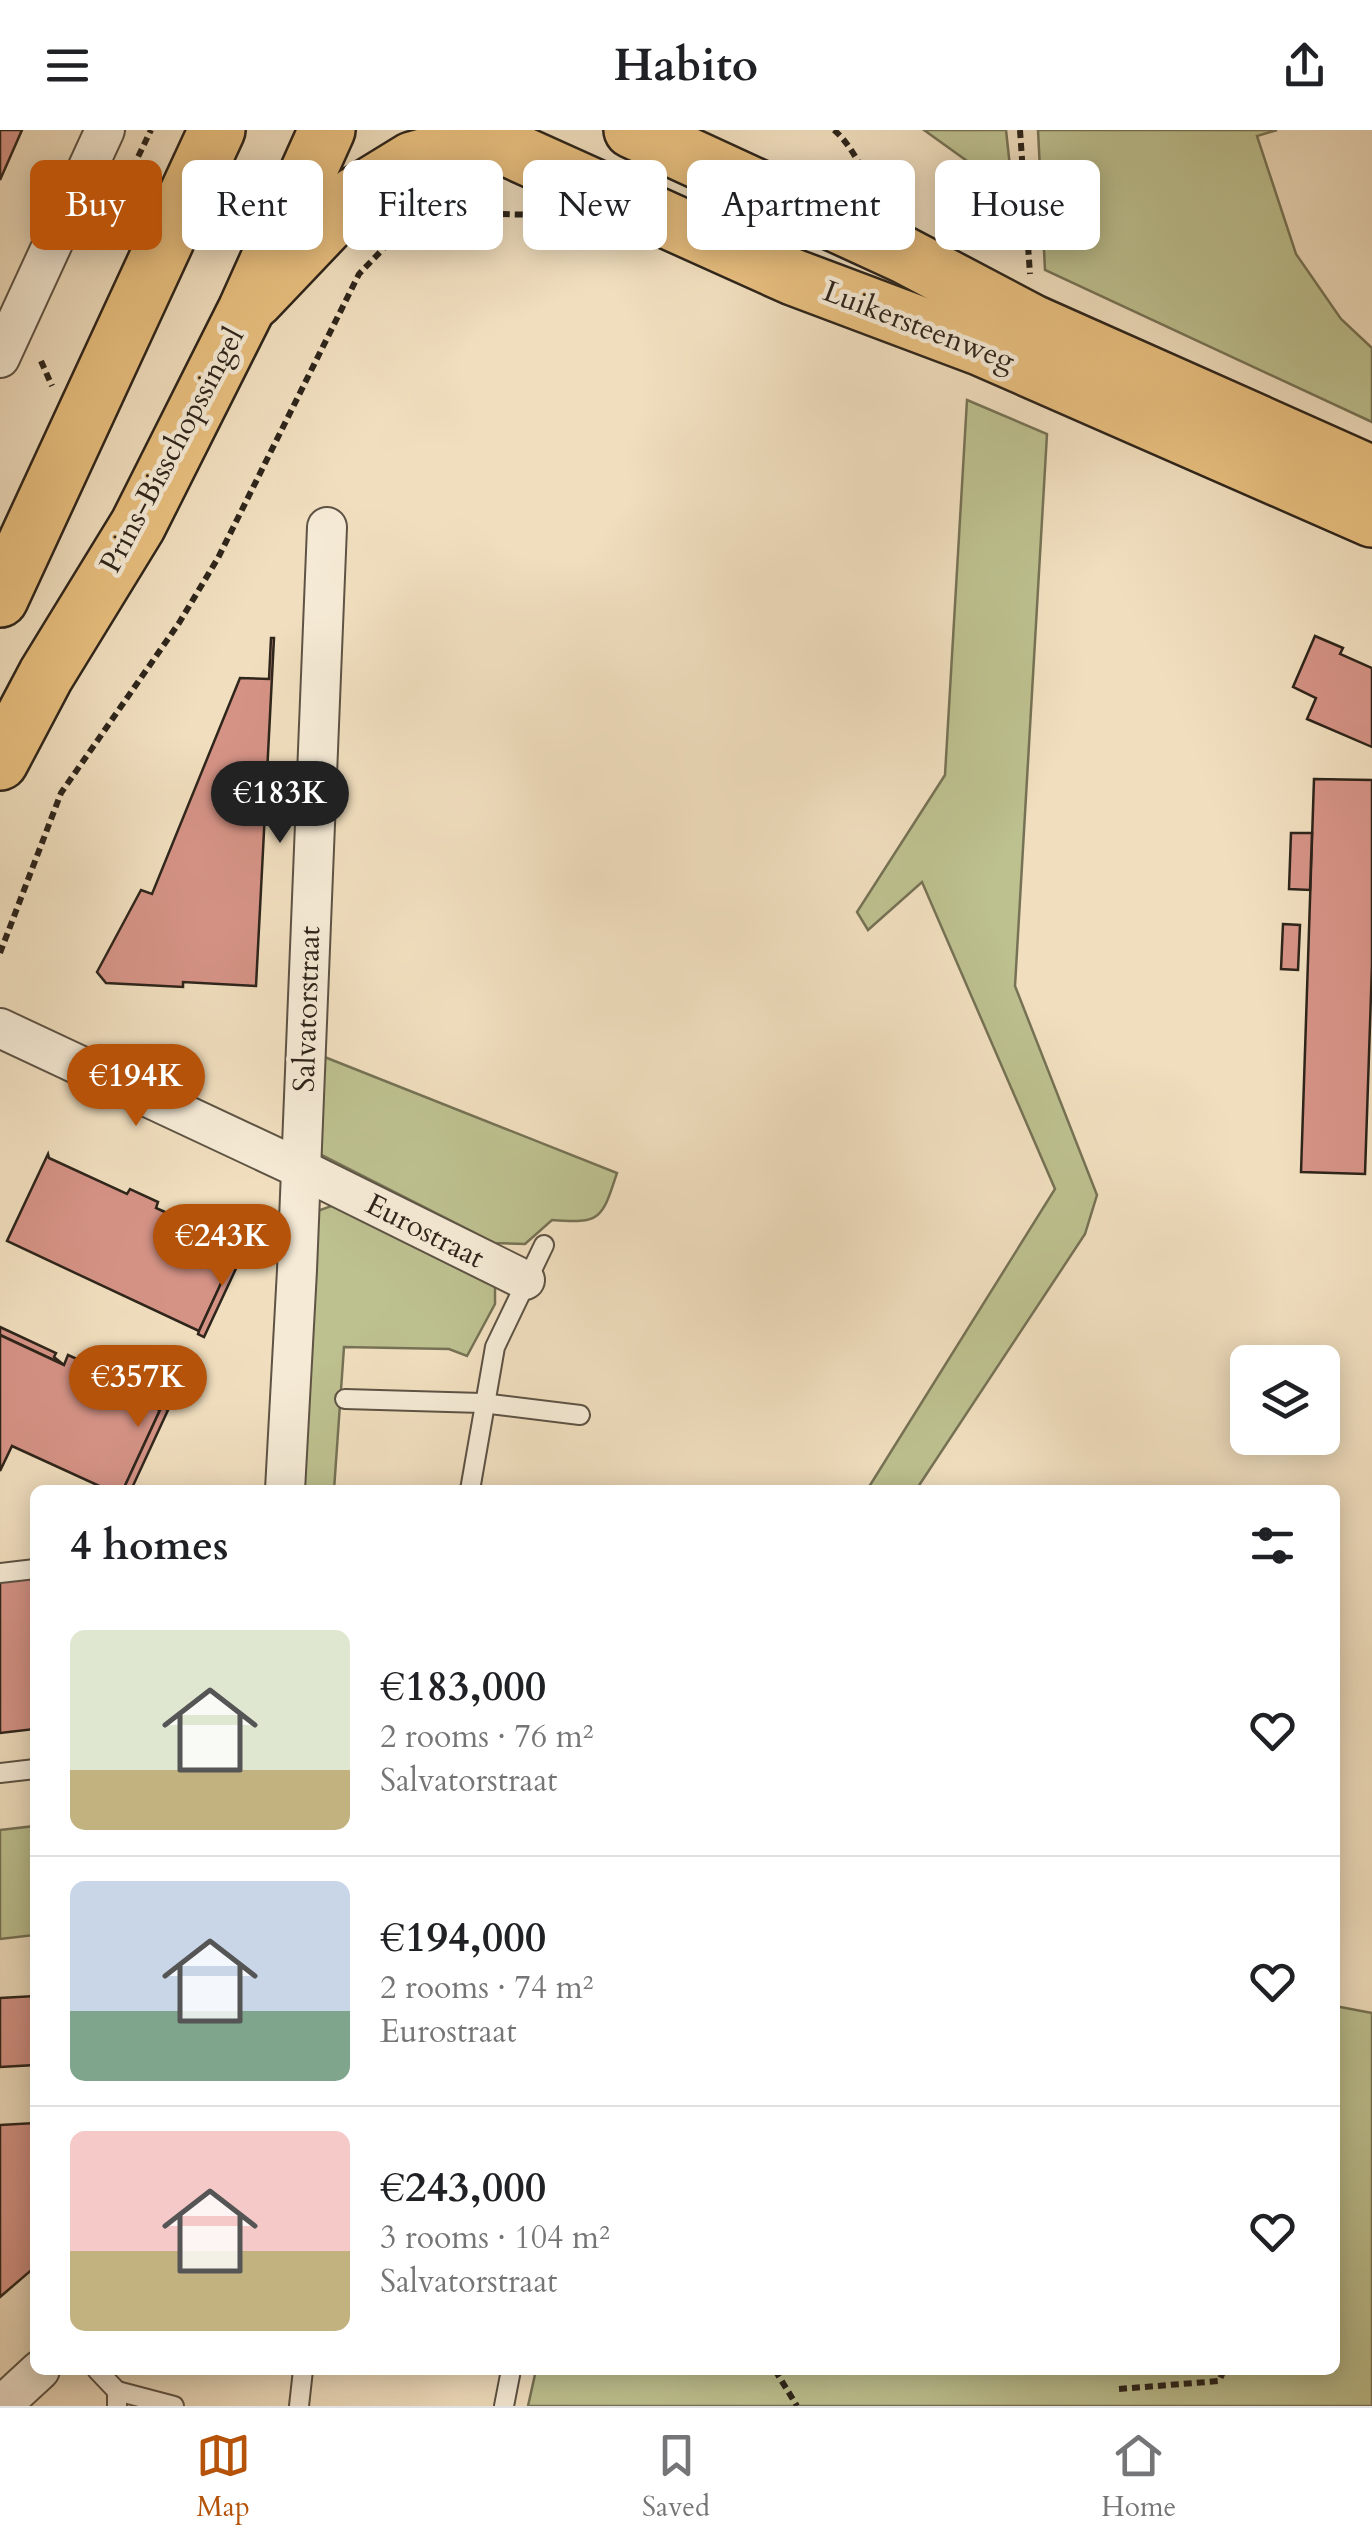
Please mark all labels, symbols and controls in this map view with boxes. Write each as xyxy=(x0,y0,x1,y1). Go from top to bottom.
text: Habito xyxy=(614,35,758,96)
icon: menu xyxy=(40,38,95,93)
icon: share xyxy=(1277,38,1332,93)
chip: Buy xyxy=(30,160,162,250)
chip: Rent xyxy=(182,160,323,250)
chip: Filters xyxy=(343,160,503,250)
chip: New xyxy=(523,160,667,250)
chip: Apartment xyxy=(687,160,915,250)
chip: House xyxy=(935,160,1100,250)
street label: Luikersteenweg xyxy=(817,271,1021,381)
street label: Prins-Bisschopssingel xyxy=(90,320,254,580)
pin: €183K xyxy=(210,761,350,846)
text: €183K xyxy=(233,771,327,815)
street label: Salvatorstraat xyxy=(284,925,330,1093)
pin: €194K xyxy=(66,1044,206,1129)
text: €194K xyxy=(89,1054,183,1098)
street label: Eurostraat xyxy=(359,1184,492,1279)
pin: €243K xyxy=(152,1204,292,1289)
text: €243K xyxy=(175,1214,269,1258)
pin: €357K xyxy=(68,1345,208,1430)
map controls xyxy=(1230,1345,1340,1455)
button: layers xyxy=(1230,1345,1340,1455)
text: €357K xyxy=(91,1355,185,1399)
text: 4 homes xyxy=(70,1517,228,1574)
icon: filters xyxy=(1245,1518,1300,1573)
text: €183,000 xyxy=(380,1658,546,1715)
icon: home xyxy=(150,1670,270,1790)
icon: heart xyxy=(1245,1703,1300,1758)
text: 2 rooms · 76 m² xyxy=(380,1715,593,1759)
text: Salvatorstraat xyxy=(380,1759,557,1803)
text: €194,000 xyxy=(380,1909,546,1966)
icon: home xyxy=(150,1921,270,2041)
icon: heart xyxy=(1245,1954,1300,2009)
text: 2 rooms · 74 m² xyxy=(380,1966,593,2010)
text: Eurostraat xyxy=(380,2010,517,2054)
text: €243,000 xyxy=(380,2159,546,2216)
icon: home xyxy=(150,2171,270,2291)
icon: heart xyxy=(1245,2204,1300,2259)
text: 3 rooms · 104 m² xyxy=(380,2216,610,2260)
text: Salvatorstraat xyxy=(380,2260,557,2304)
tab: Map xyxy=(196,2428,251,2526)
tab: Saved xyxy=(642,2428,710,2526)
tab: Home xyxy=(1101,2428,1176,2526)

